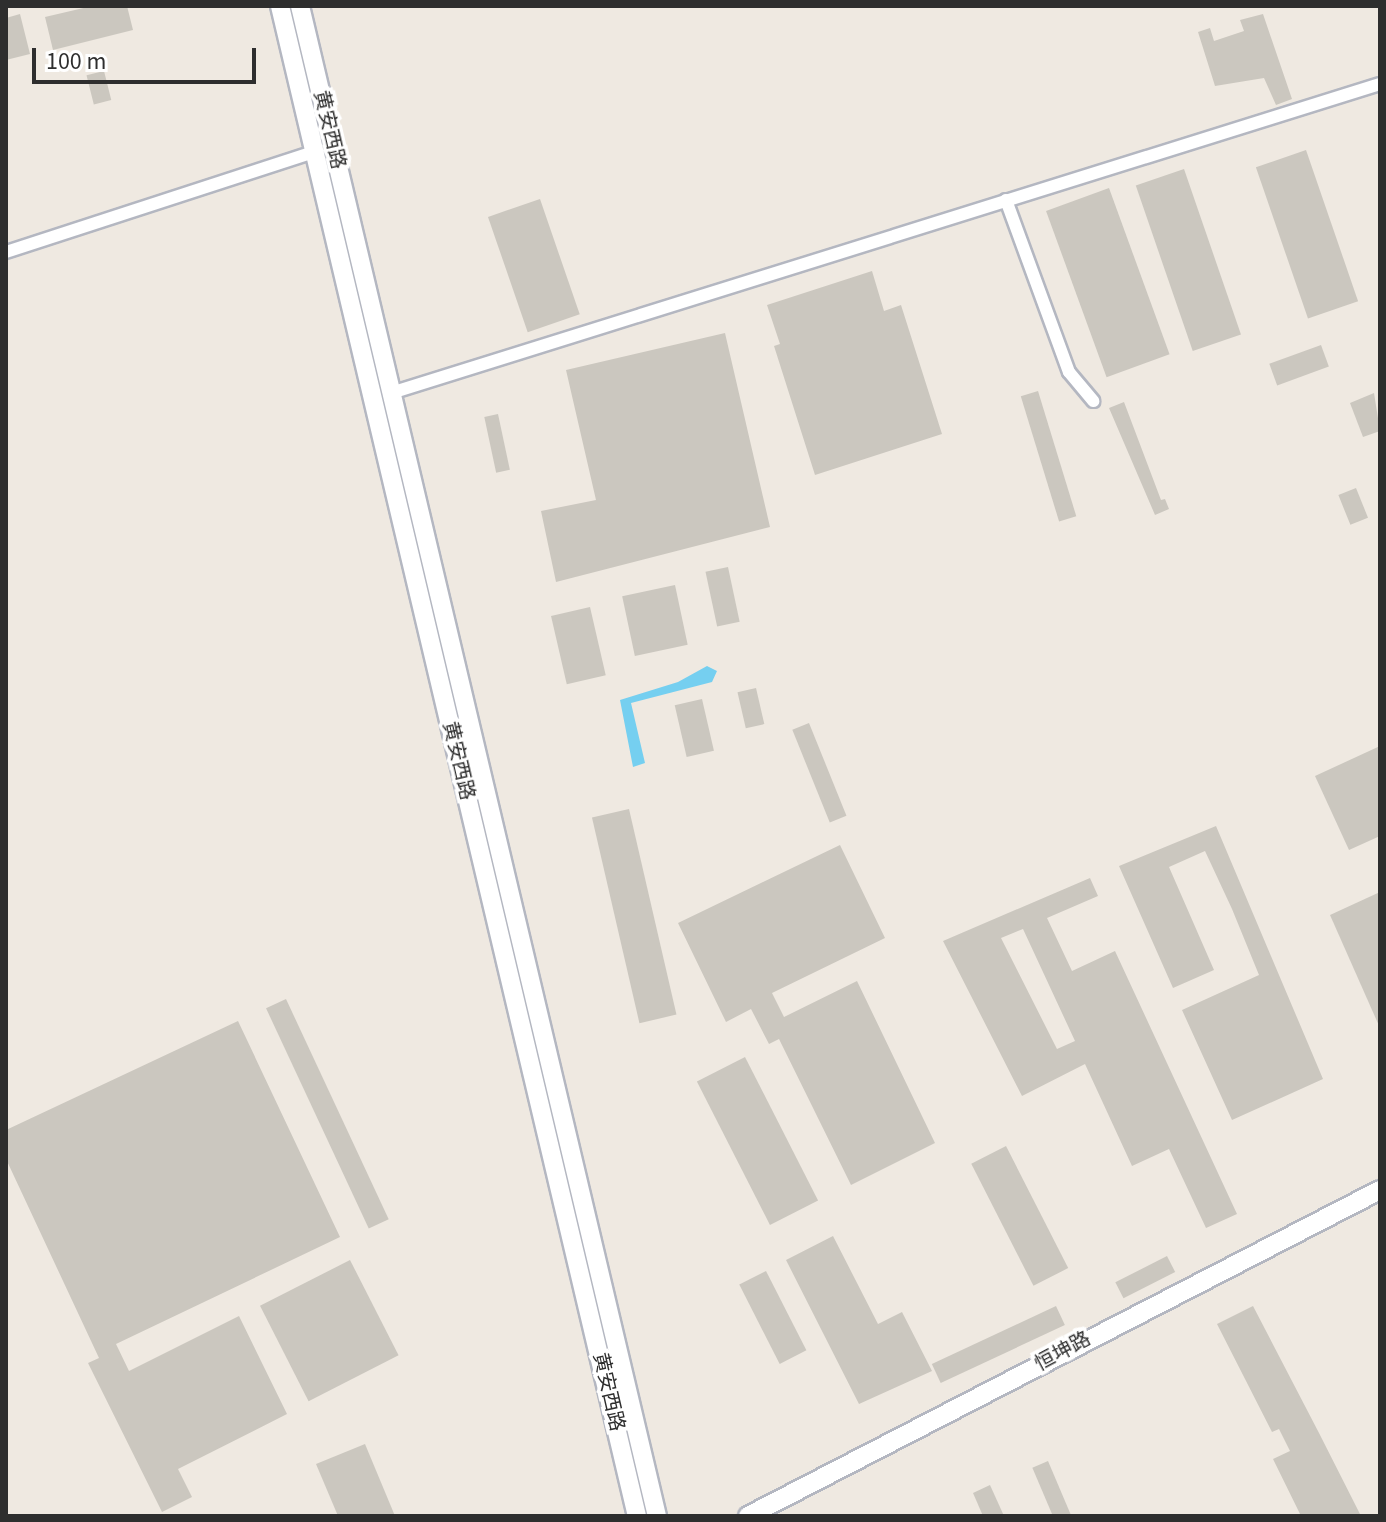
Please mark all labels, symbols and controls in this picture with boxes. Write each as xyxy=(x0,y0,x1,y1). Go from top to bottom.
scale bar xyxy=(36,32,260,82)
text: 100 m xyxy=(46,44,106,79)
street label: 黄安西路 xyxy=(308,88,350,172)
street label: 黄安西路 xyxy=(437,719,479,803)
street label: 恒坤路 xyxy=(1031,1327,1095,1377)
street label: 黄安西路 xyxy=(587,1350,629,1434)

